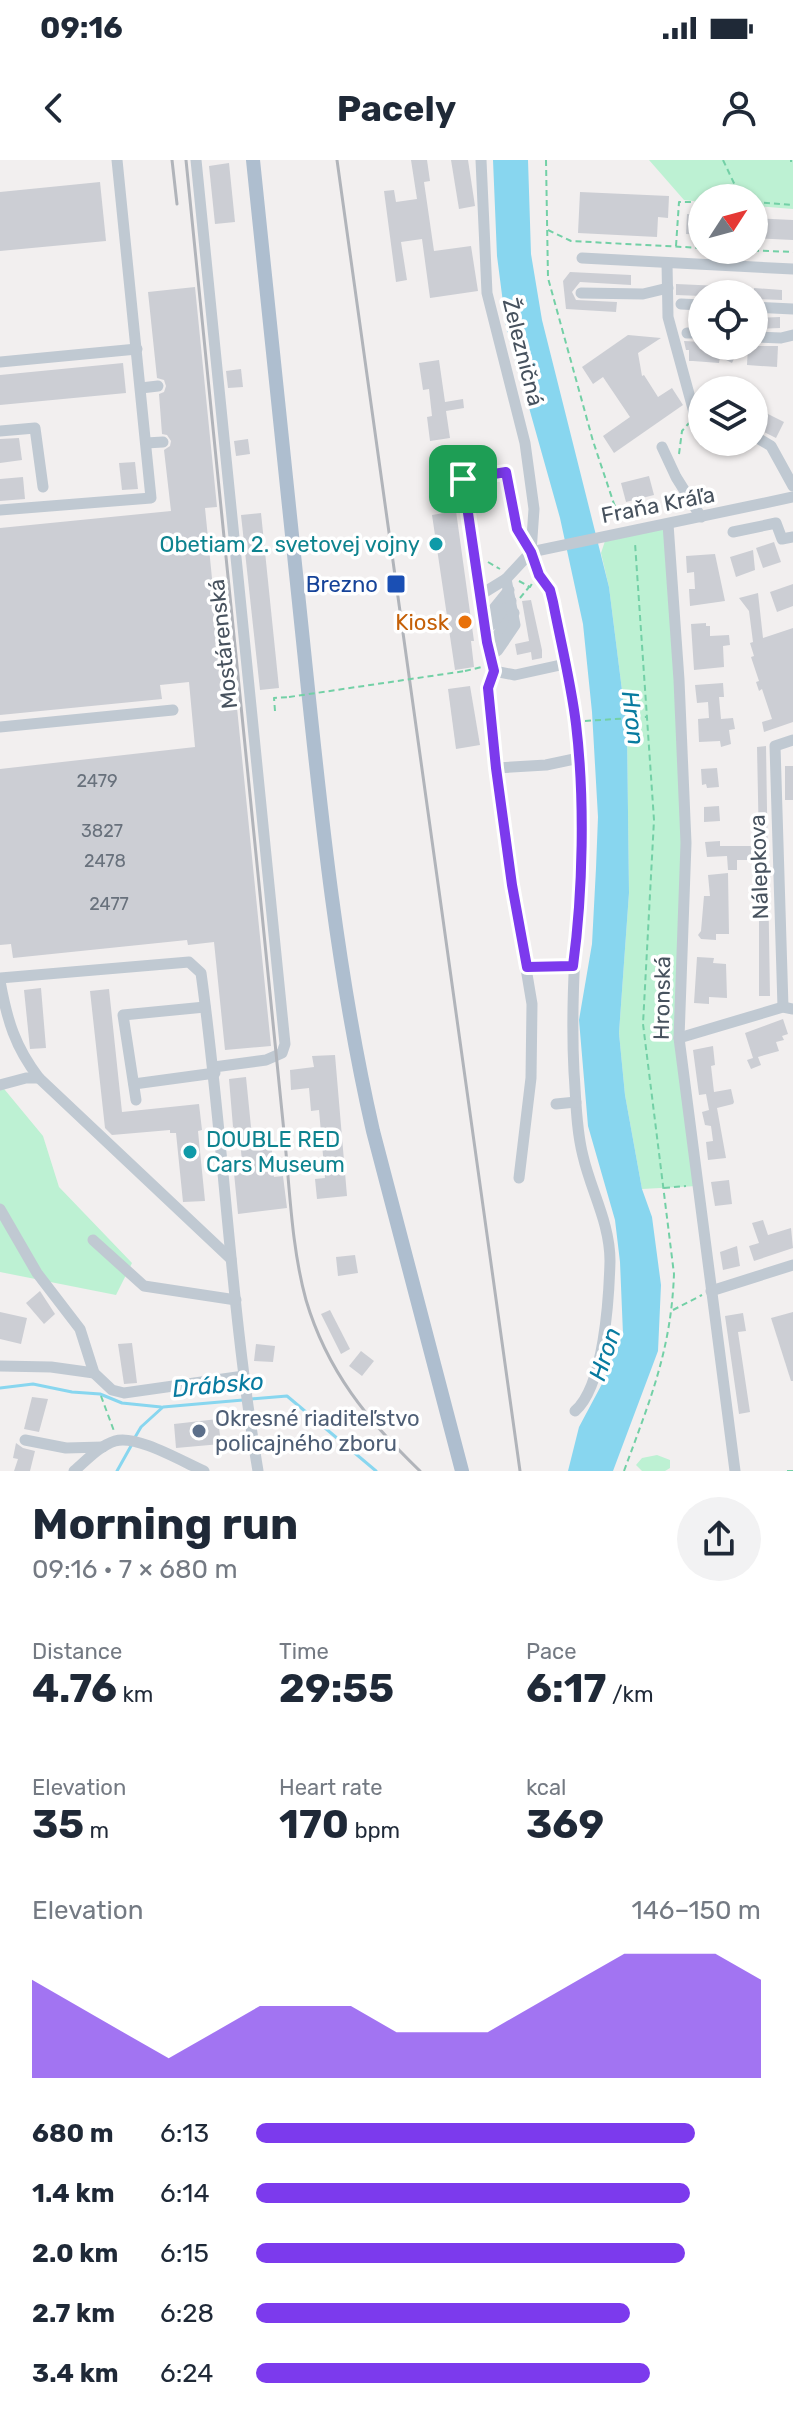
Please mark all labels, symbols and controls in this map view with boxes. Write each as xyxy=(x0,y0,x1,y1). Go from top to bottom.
text: 09:16 xyxy=(40,10,123,46)
icon: back xyxy=(32,86,76,130)
icon: person xyxy=(717,86,761,130)
text: Pacely xyxy=(337,87,456,130)
north arrow xyxy=(688,184,768,264)
map controls xyxy=(688,184,768,456)
button: locate xyxy=(688,280,768,360)
street label: Železničná xyxy=(497,295,549,409)
button: layers xyxy=(688,376,768,456)
pin xyxy=(429,445,497,513)
icon: arrive xyxy=(441,457,485,501)
street label: Fraňa Kráľa xyxy=(599,481,717,529)
place label: Obetiam 2. svetovej vojny xyxy=(160,531,420,558)
marker: Obetiam 2. svetovej vojny xyxy=(427,535,445,553)
place label: Brezno xyxy=(306,571,378,598)
marker: Brezno xyxy=(385,573,407,595)
street label: Mostárenská xyxy=(203,578,243,710)
place label: Kiosk xyxy=(395,609,450,636)
marker: Kiosk xyxy=(456,613,474,631)
water label: Hron xyxy=(616,689,650,747)
house number: 2479 xyxy=(76,770,118,792)
street label: Nálepkova xyxy=(744,814,774,920)
house number: 3827 xyxy=(81,820,123,842)
house number: 2478 xyxy=(84,850,126,872)
house number: 2477 xyxy=(89,893,129,915)
street label: Hronská xyxy=(648,956,676,1040)
place label: DOUBLE RED Cars Museum xyxy=(206,1126,345,1178)
marker: DOUBLE RED Cars Museum xyxy=(181,1143,199,1161)
water label: Hron xyxy=(583,1324,627,1384)
water label: Drábsko xyxy=(171,1367,265,1403)
place label: Okresné riaditeľstvo policajného zboru xyxy=(215,1405,420,1457)
marker: Okresné riaditeľstvo policajného zboru xyxy=(190,1422,208,1440)
button: share xyxy=(677,1497,761,1581)
text: Morning run xyxy=(32,1498,298,1550)
text: 09:16 · 7 × 680 m xyxy=(32,1554,238,1585)
text: Distance xyxy=(32,1638,122,1665)
text: Time xyxy=(279,1638,329,1665)
text: Pace xyxy=(526,1638,577,1665)
text: 4.76 xyxy=(32,1665,117,1712)
text: 29:55 xyxy=(279,1665,394,1712)
text: 6:17 xyxy=(526,1665,607,1712)
text: km xyxy=(117,1681,153,1708)
text: /km xyxy=(607,1681,653,1708)
text: Elevation xyxy=(32,1774,126,1801)
text: Heart rate xyxy=(279,1774,383,1801)
text: kcal xyxy=(526,1774,566,1801)
text: 35 xyxy=(32,1801,84,1848)
text: 170 xyxy=(279,1801,349,1848)
text: 369 xyxy=(526,1801,604,1848)
text: m xyxy=(84,1817,109,1844)
text: bpm xyxy=(349,1817,400,1844)
text: Elevation xyxy=(32,1895,143,1926)
text: 146–150 m xyxy=(632,1895,761,1926)
text: 680 m xyxy=(32,2118,114,2149)
text: 6:13 xyxy=(160,2118,209,2149)
text: 1.4 km xyxy=(32,2178,114,2209)
text: 6:14 xyxy=(160,2178,210,2209)
text: 2.0 km xyxy=(32,2238,118,2269)
text: 6:15 xyxy=(160,2238,209,2269)
text: 2.7 km xyxy=(32,2298,115,2329)
text: 6:28 xyxy=(160,2298,214,2329)
text: 3.4 km xyxy=(32,2358,119,2389)
text: 6:24 xyxy=(160,2358,214,2389)

